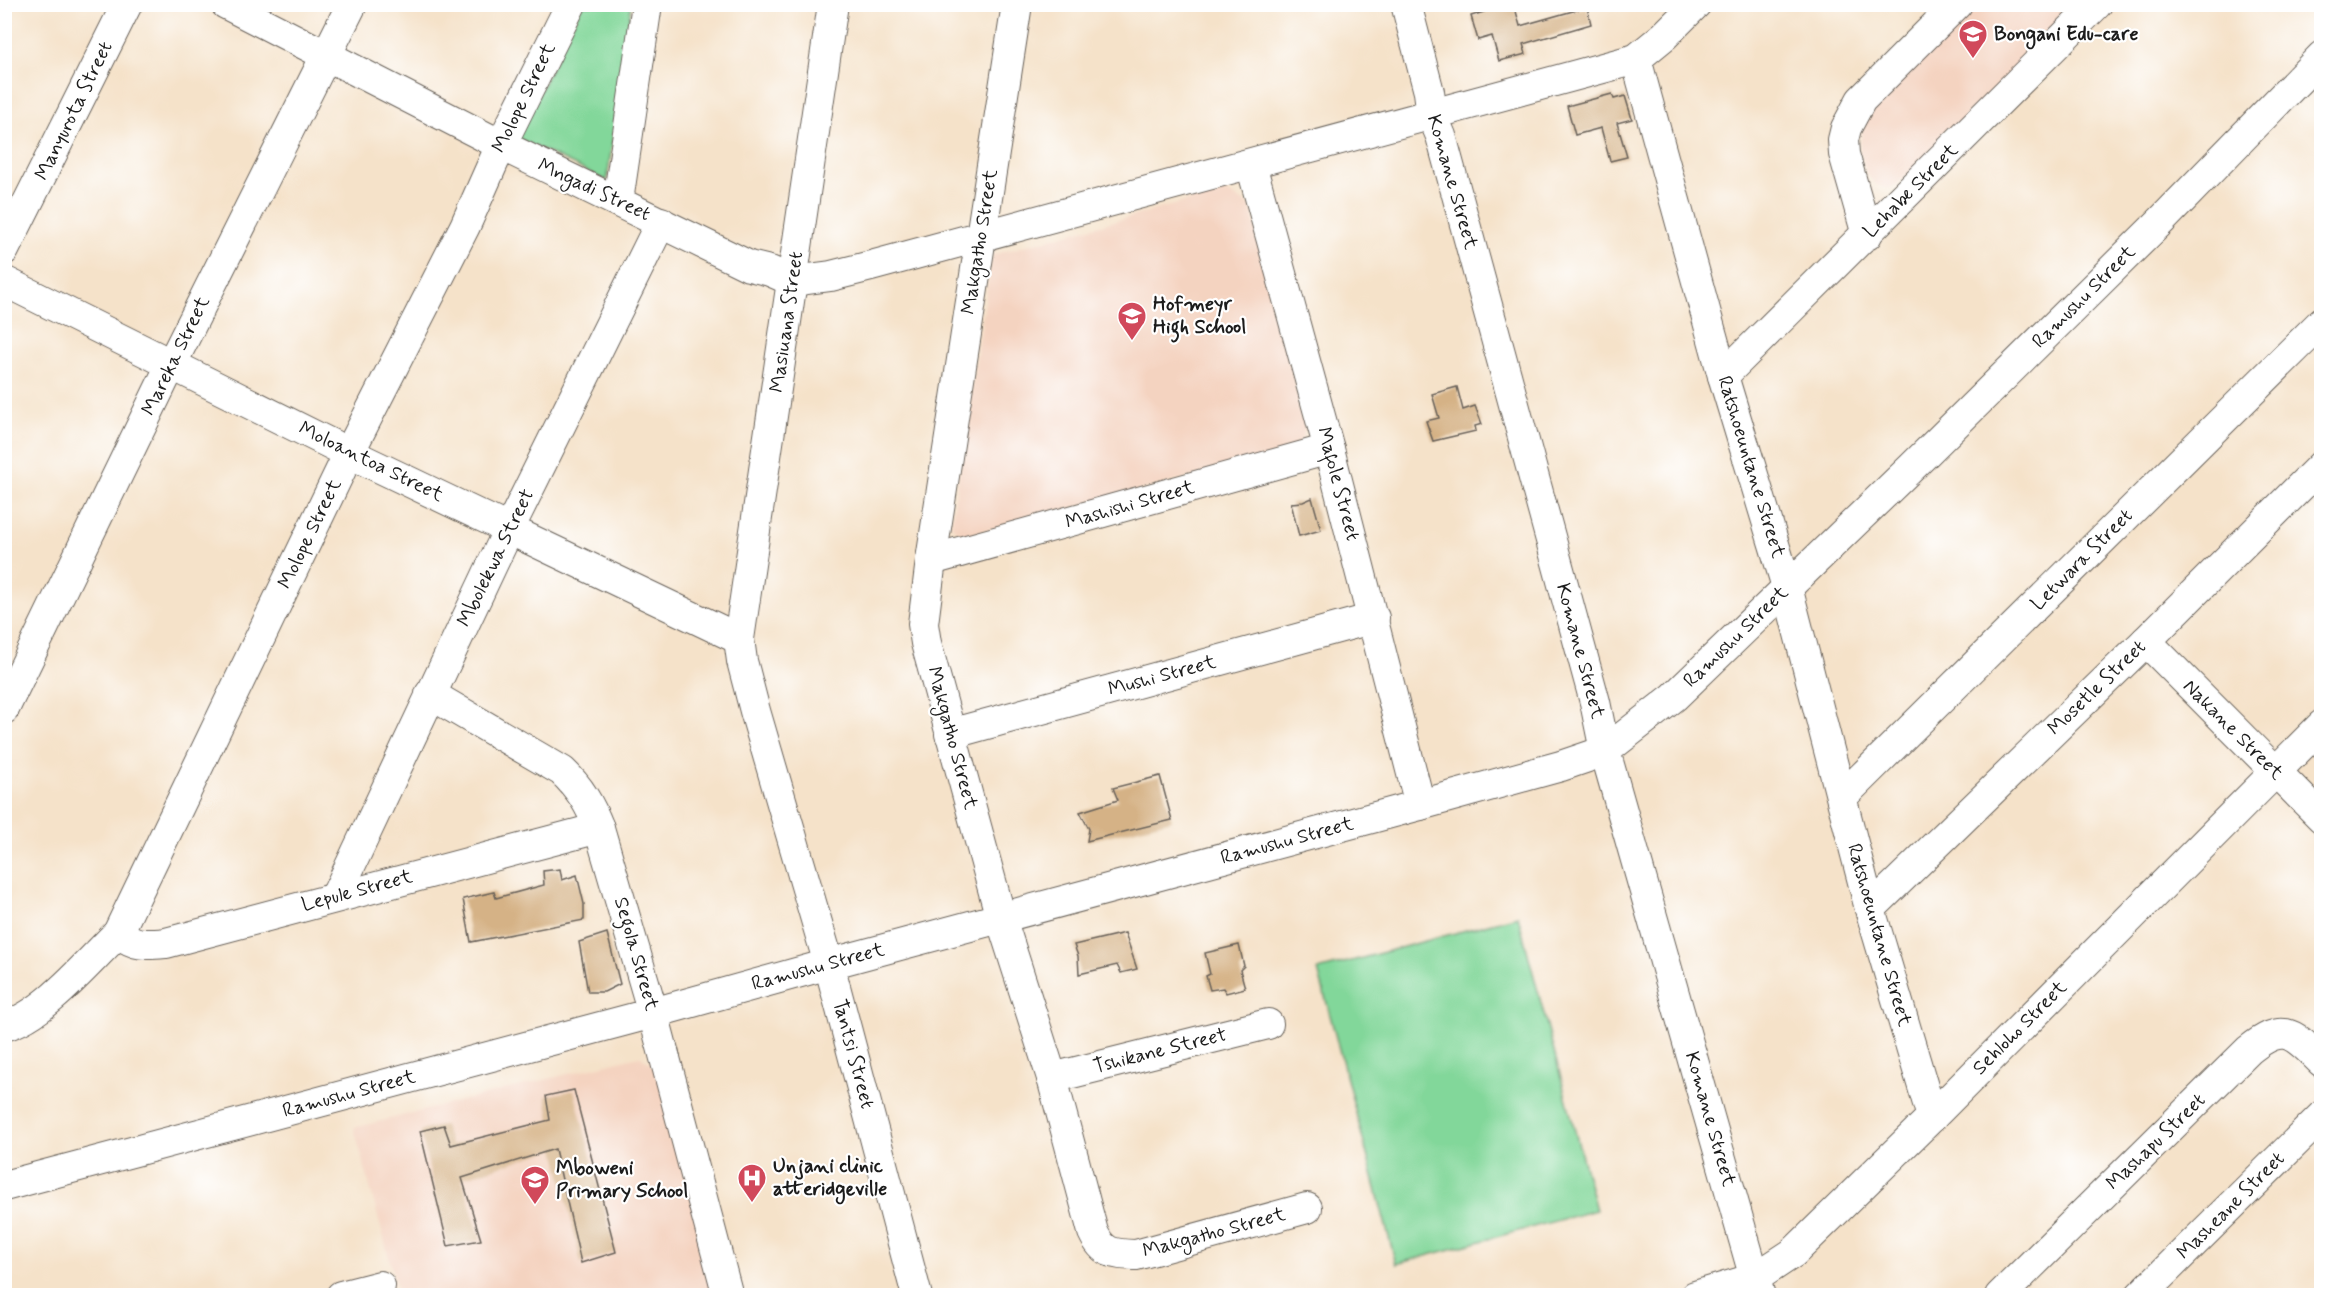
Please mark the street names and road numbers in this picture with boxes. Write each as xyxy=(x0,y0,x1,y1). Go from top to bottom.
street label: Manyurota Street xyxy=(29,37,119,185)
street label: Molope Street xyxy=(486,38,562,157)
street label: Komane Street xyxy=(1420,111,1484,253)
street label: Lehabe Street xyxy=(1857,137,1965,245)
street label: Mngadi Street xyxy=(533,152,655,229)
street label: Makgatho Street xyxy=(955,167,1006,317)
street label: Ramushu Street xyxy=(2026,239,2142,355)
street label: Masiuana Street xyxy=(764,250,810,394)
street label: Mareka Street xyxy=(135,292,217,420)
street label: Ratshoeuntane Street xyxy=(1710,373,1792,562)
street label: Moloantoa Street xyxy=(294,415,448,509)
street label: Mafole Street xyxy=(1308,424,1366,544)
street label: Molope Street xyxy=(272,474,348,593)
street label: Mashishi Street xyxy=(1062,474,1198,536)
street label: Mbolekwa Street xyxy=(451,485,541,631)
street label: Letwara Street xyxy=(2025,503,2139,617)
street label: Komane Street xyxy=(1549,580,1611,722)
street label: Ramushu Street xyxy=(1678,580,1795,694)
street label: Mosetle Street xyxy=(2042,634,2152,742)
street label: Mushi Street xyxy=(1105,649,1219,703)
street label: Makgatho Street xyxy=(919,664,984,813)
street label: Nakane Street xyxy=(2177,674,2289,786)
street label: Ramushu Street xyxy=(1218,810,1357,872)
street label: Ratshoeuntane Street xyxy=(1840,840,1918,1030)
street label: Lepule Street xyxy=(298,863,416,919)
street label: Segola Street xyxy=(605,894,665,1015)
street label: Ramushu Street xyxy=(749,936,888,998)
street label: Sehloho Street xyxy=(1967,975,2073,1081)
street label: Tantsi Street xyxy=(825,996,881,1112)
street label: Tshikane Street xyxy=(1090,1021,1230,1081)
street label: Komane Street xyxy=(1678,1048,1742,1190)
street label: Ramushu Street xyxy=(280,1063,419,1125)
street label: Mashapu Street xyxy=(2100,1087,2212,1197)
street label: Masheane Street xyxy=(2171,1146,2291,1266)
street label: Makgatho Street xyxy=(1140,1201,1289,1266)

